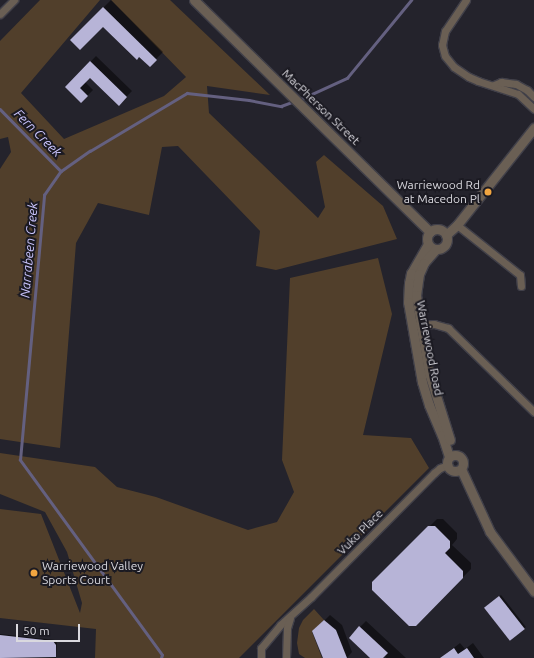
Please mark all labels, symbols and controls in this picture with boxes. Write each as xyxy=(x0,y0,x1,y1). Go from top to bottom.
street label: MacPherson Street xyxy=(279,66,363,148)
water label: Fern Creek xyxy=(11,106,65,160)
place label: Warriewood Rd at Macedon Pl xyxy=(397,178,480,206)
marker: Warriewood Rd at Macedon Pl xyxy=(483,187,493,197)
water label: Narrabeen Creek xyxy=(17,201,41,299)
street label: Warriewood Road xyxy=(414,299,446,397)
street label: Vuko Place xyxy=(334,506,386,558)
place label: Warriewood Valley Sports Court xyxy=(42,559,143,587)
marker: Warriewood Valley Sports Court xyxy=(29,568,39,578)
scale bar xyxy=(18,616,82,642)
text: 50 m xyxy=(23,624,50,637)

